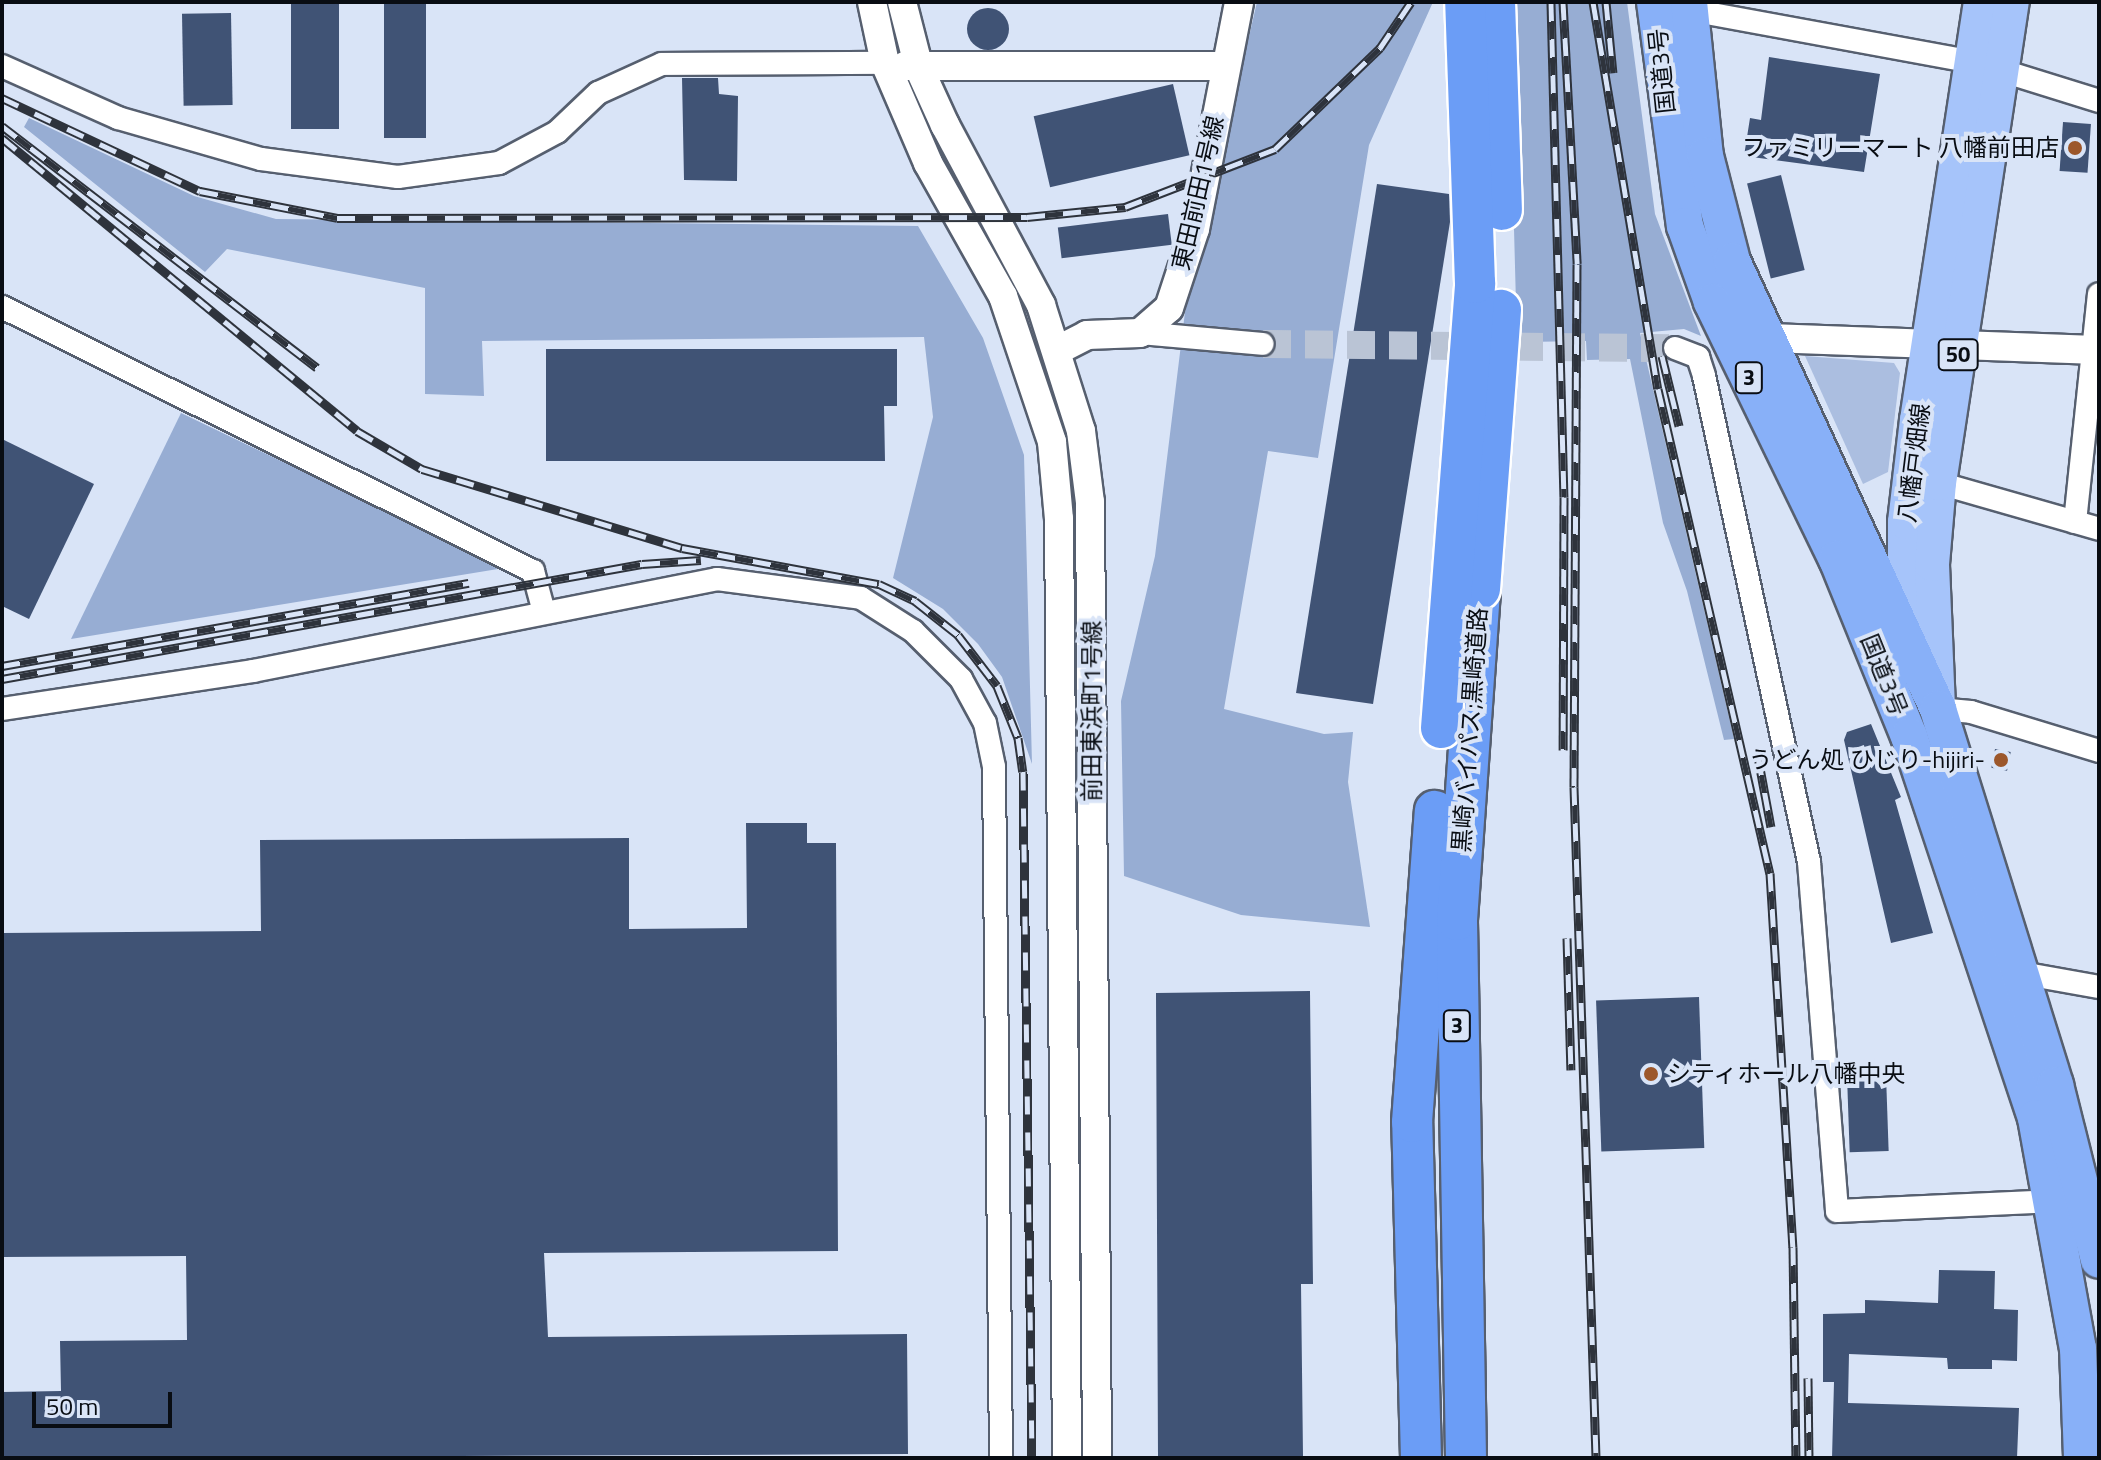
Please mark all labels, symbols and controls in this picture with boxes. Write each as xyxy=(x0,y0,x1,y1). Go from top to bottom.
street label: 国道3号 xyxy=(1643,27,1681,115)
street label: 東田前田1号線 xyxy=(1166,113,1230,273)
place label: ファミリーマート 八幡前田店 xyxy=(1742,134,2059,162)
marker: ファミリーマート 八幡前田店 xyxy=(2066,139,2084,157)
road number: 50 xyxy=(1936,337,1980,373)
road number: 3 xyxy=(1733,360,1765,396)
street label: 八幡戸畑線 xyxy=(1892,402,1936,524)
street label: 黒崎バイパス;黒崎道路 xyxy=(1447,606,1493,854)
street label: 前田東浜町1号線 xyxy=(1078,620,1106,802)
street label: 国道3号 xyxy=(1855,630,1913,720)
place label: うどん処 ひじり-hijiri- xyxy=(1748,746,1985,774)
marker: うどん処 ひじり-hijiri- xyxy=(1992,751,2010,769)
road number: 3 xyxy=(1441,1008,1473,1044)
place label: シティホール八幡中央 xyxy=(1667,1060,1907,1088)
marker: シティホール八幡中央 xyxy=(1642,1065,1660,1083)
scale bar xyxy=(36,1376,176,1426)
text: 50 m xyxy=(46,1388,98,1424)

